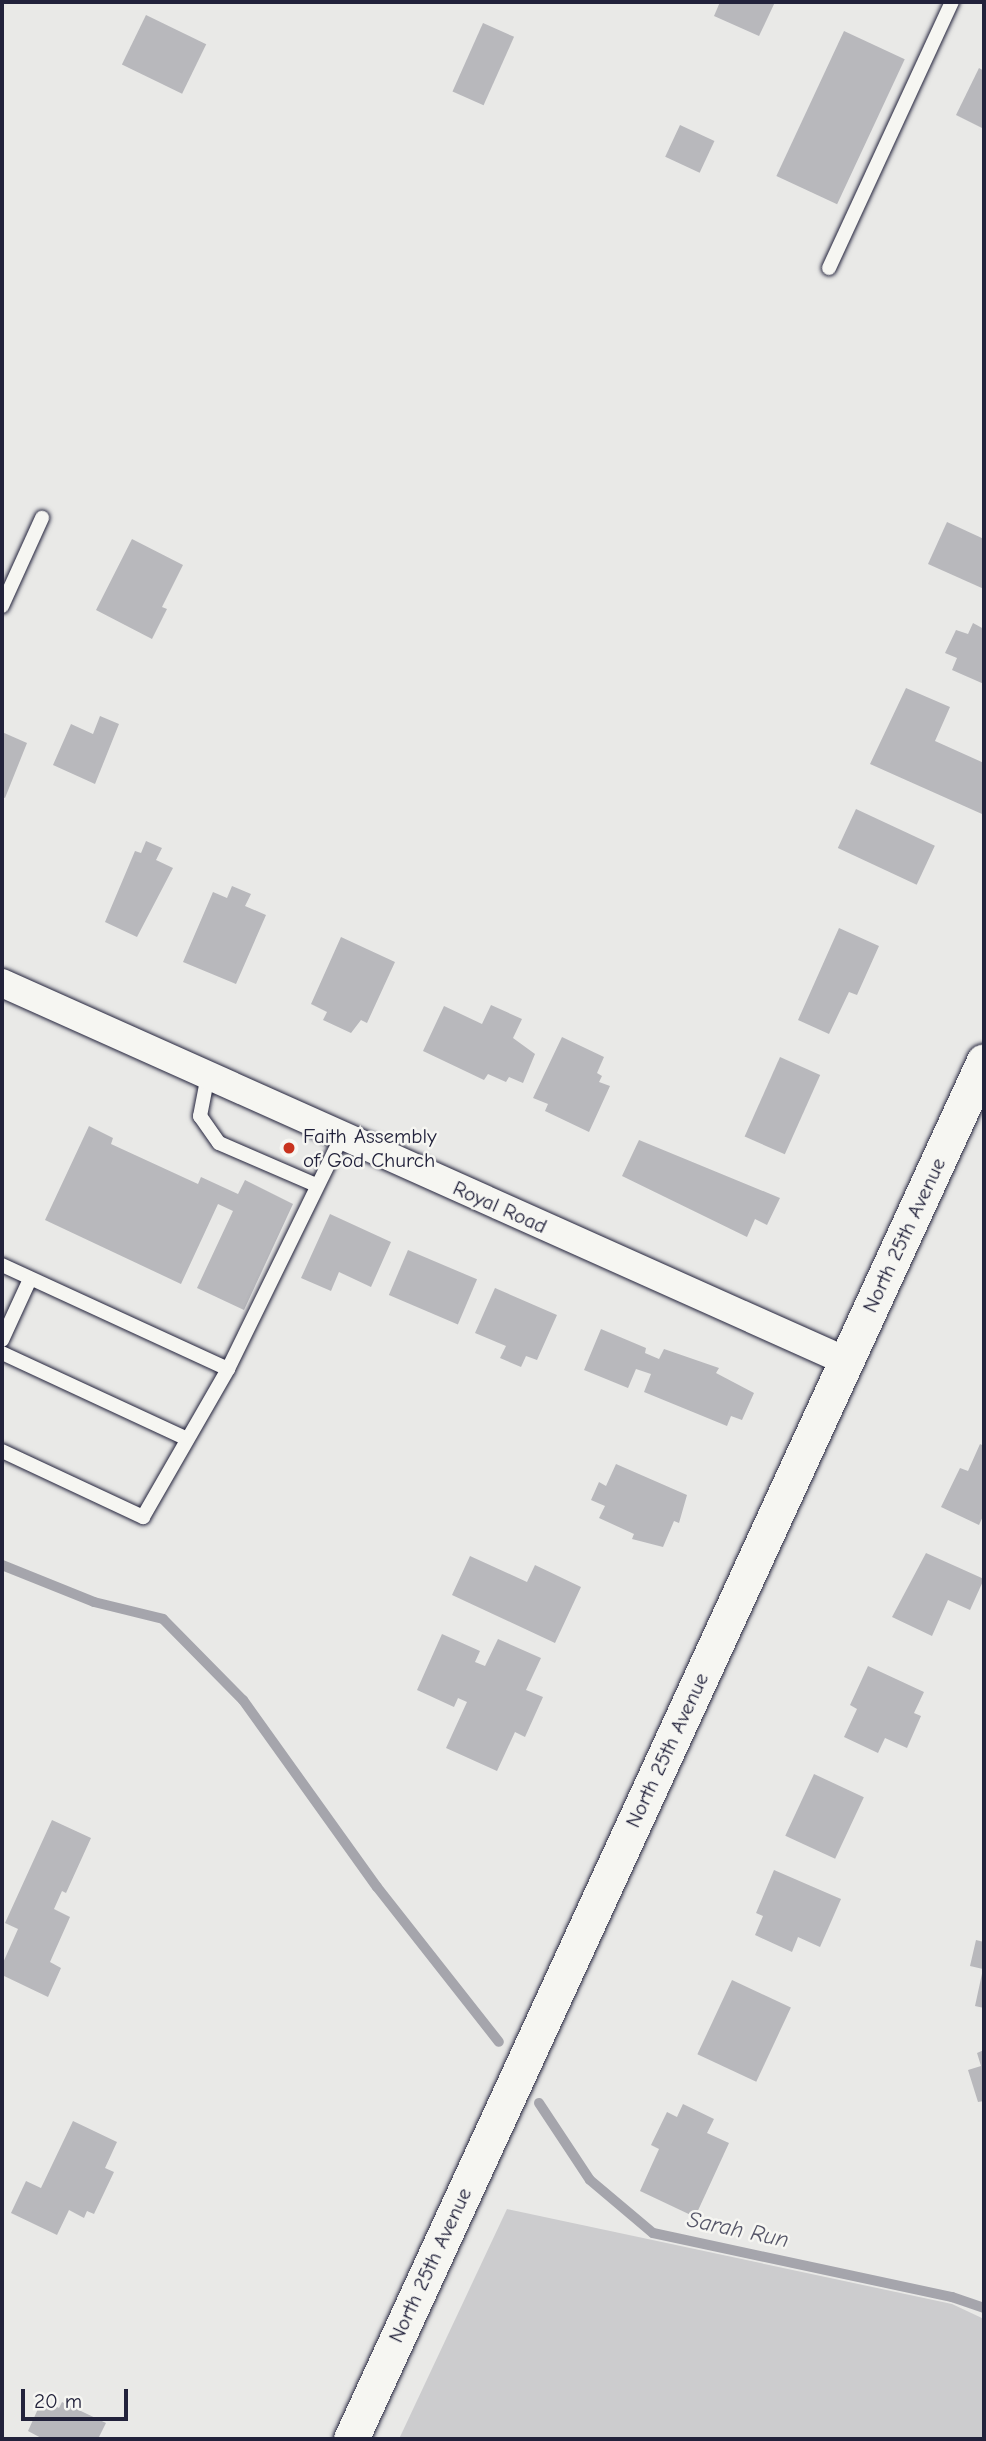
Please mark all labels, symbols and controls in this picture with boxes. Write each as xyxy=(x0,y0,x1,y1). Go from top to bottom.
place label: Faith Assembly of God Church xyxy=(303,1123,437,1173)
marker: Faith Assembly of God Church xyxy=(281,1140,297,1156)
street label: North 25th Avenue xyxy=(857,1153,951,1317)
street label: Royal Road xyxy=(449,1175,551,1239)
street label: North 25th Avenue xyxy=(620,1668,714,1832)
street label: North 25th Avenue xyxy=(383,2183,477,2347)
water label: Sarah Run xyxy=(685,2206,791,2254)
scale bar xyxy=(24,2374,131,2418)
text: 20 m xyxy=(34,2389,82,2413)

